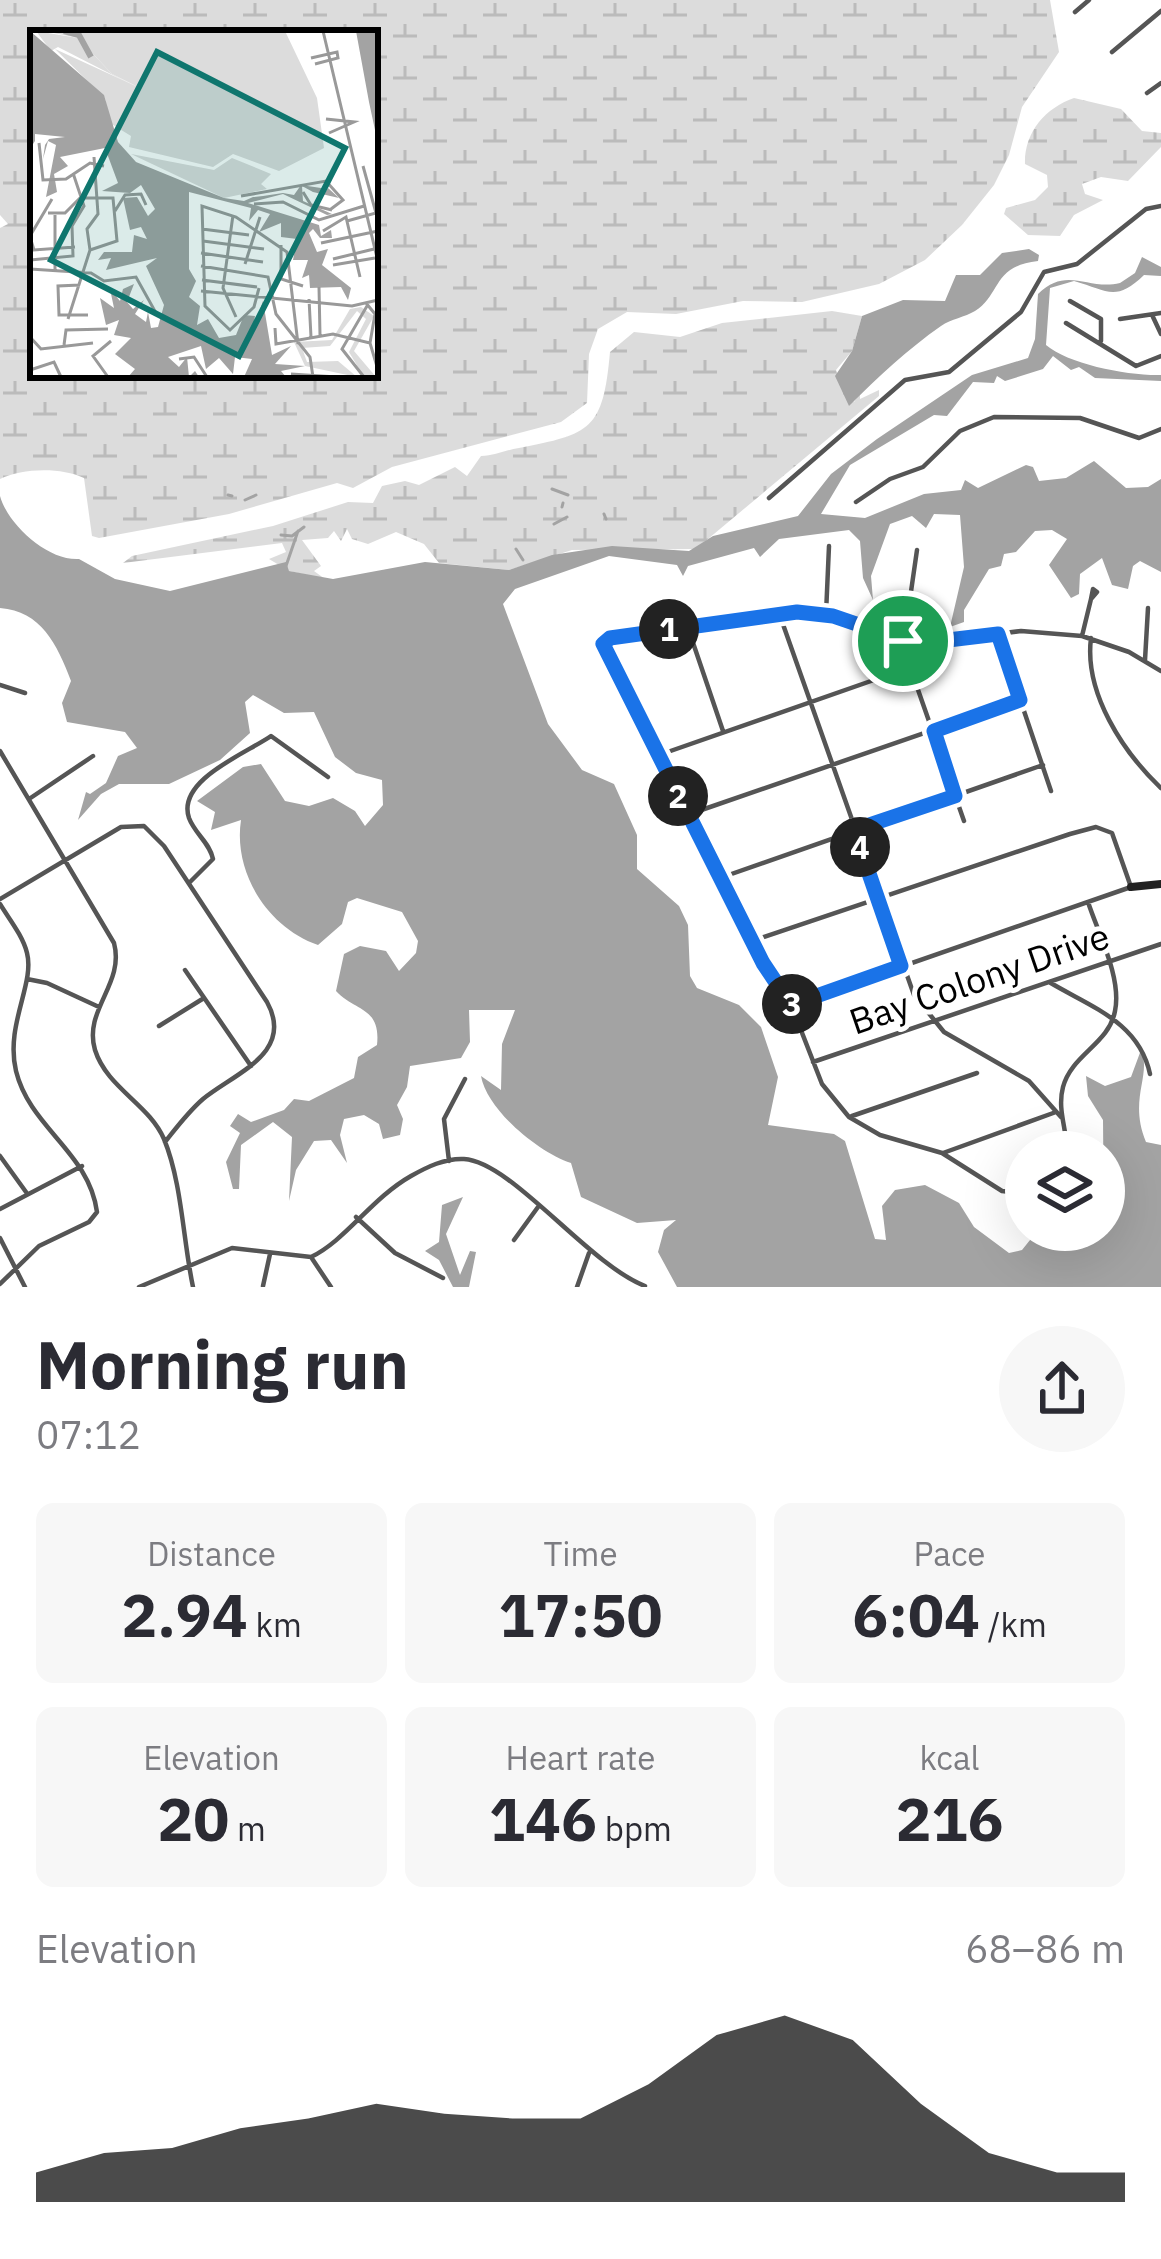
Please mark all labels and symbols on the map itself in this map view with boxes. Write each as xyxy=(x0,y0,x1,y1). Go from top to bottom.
inset map xyxy=(30,30,378,378)
pin xyxy=(852,590,954,692)
pin: 1 xyxy=(639,599,699,659)
pin: 2 xyxy=(648,766,708,826)
pin: 4 xyxy=(830,817,890,877)
street label: Bay Colony Drive xyxy=(843,912,1115,1044)
pin: 3 xyxy=(762,974,822,1034)

